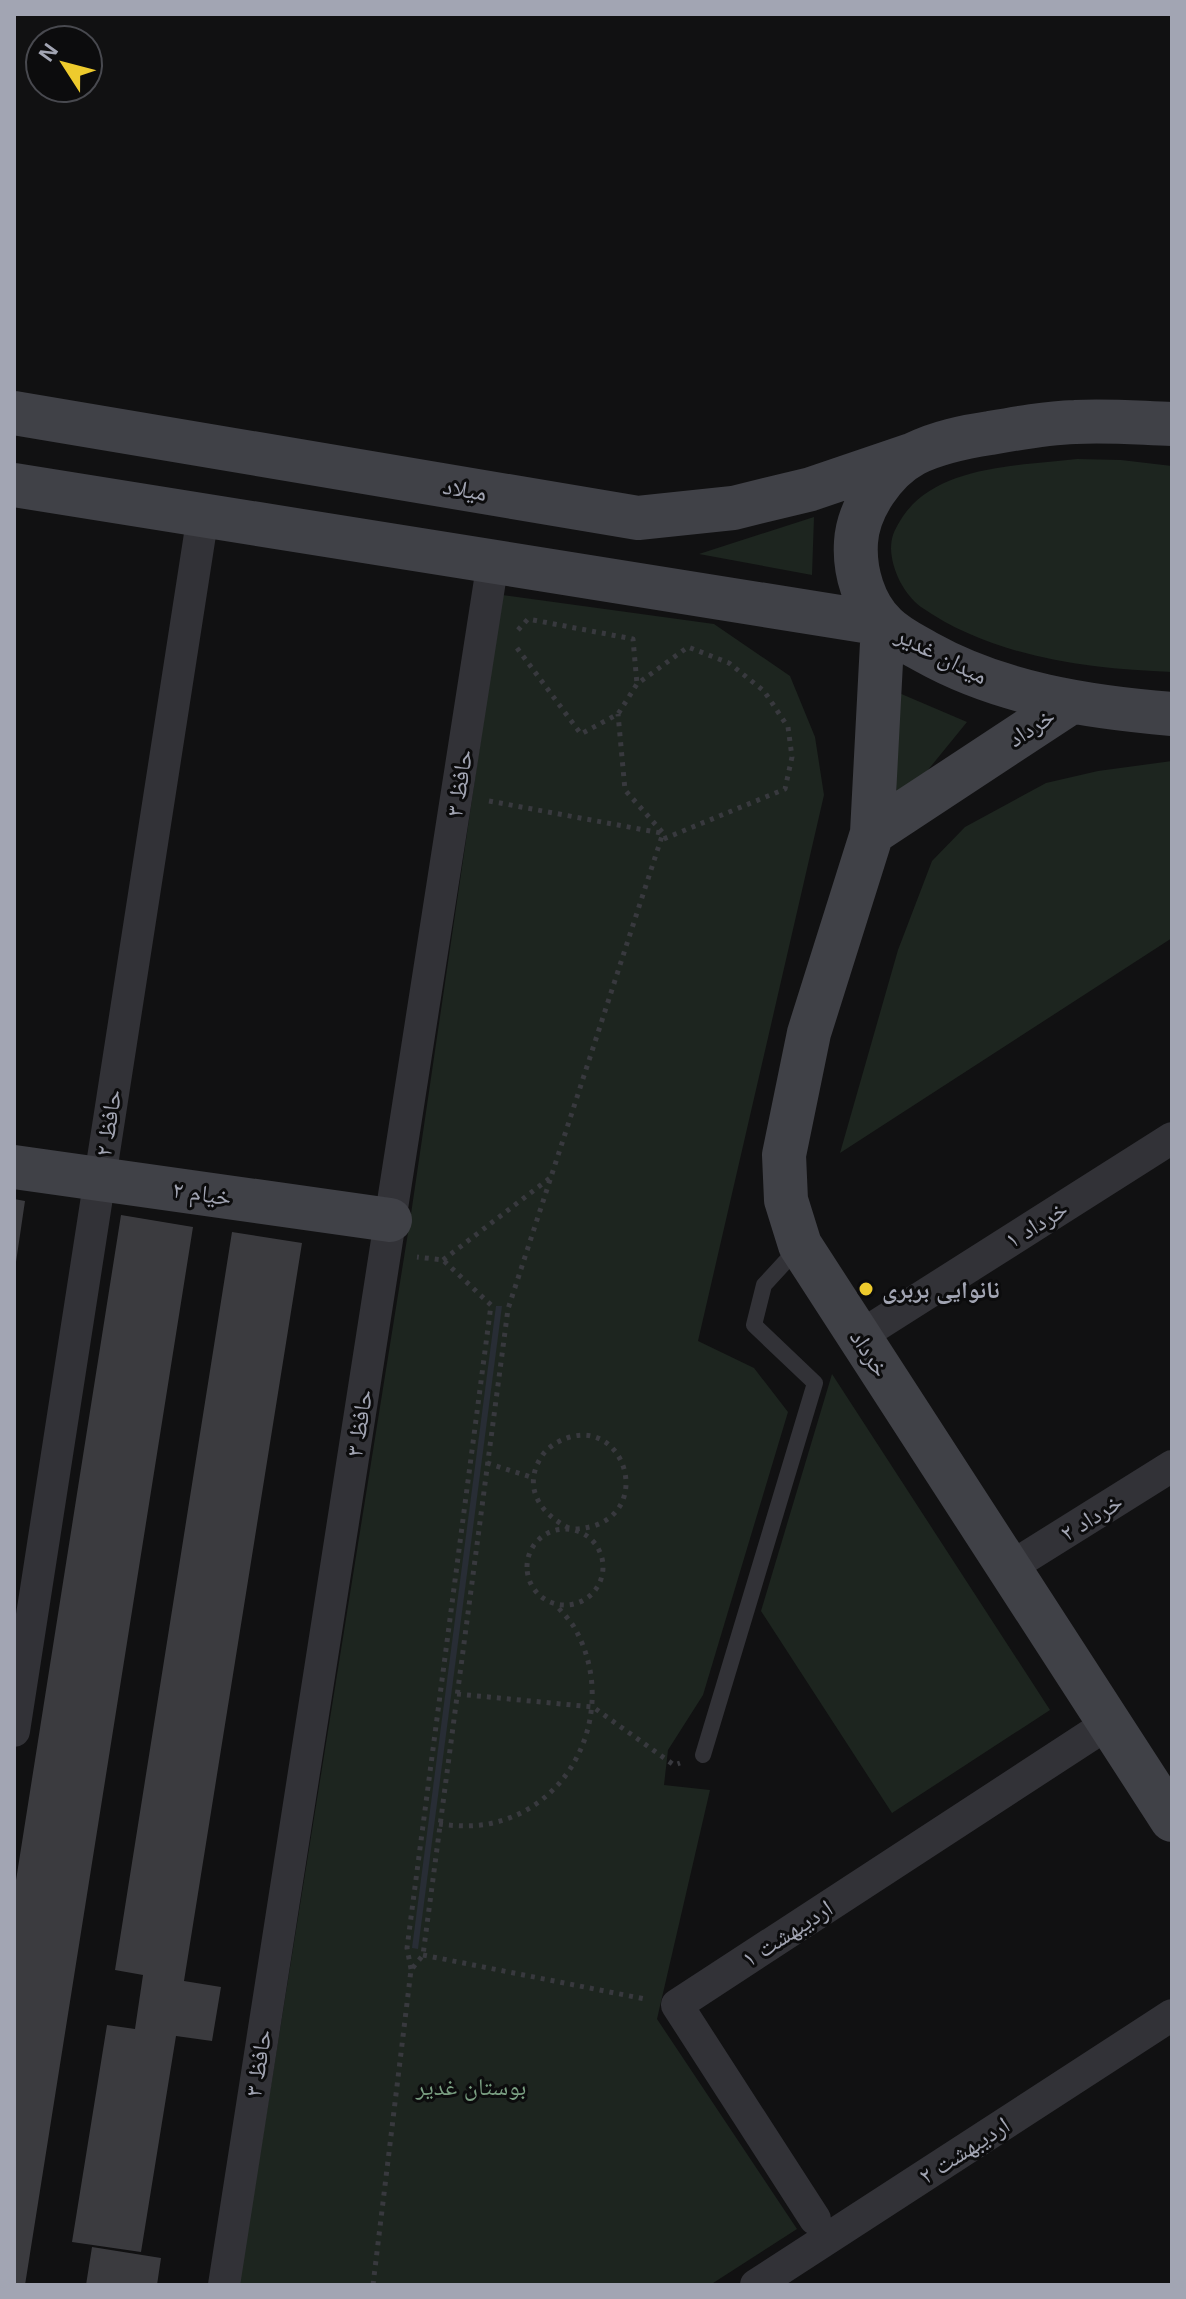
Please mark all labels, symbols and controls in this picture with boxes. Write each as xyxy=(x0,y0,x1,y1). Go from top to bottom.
north arrow xyxy=(24,24,104,104)
text: N xyxy=(33,39,63,66)
street label: میلاد xyxy=(441,472,489,507)
street label: میدان غدیر xyxy=(890,620,992,690)
street label: خرداد xyxy=(1002,702,1060,752)
street label: حافظ ۳ xyxy=(440,748,478,818)
street label: حافظ ۲ xyxy=(89,1088,127,1158)
street label: خیام ۲ xyxy=(170,1176,233,1213)
street label: خرداد ۱ xyxy=(1000,1195,1072,1253)
place label: نانوایی بربری xyxy=(882,1276,1000,1304)
marker: نانوایی بربری xyxy=(857,1280,875,1298)
street label: خرداد xyxy=(845,1324,895,1382)
street label: حافظ ۳ xyxy=(340,1388,378,1458)
street label: خرداد ۲ xyxy=(1055,1488,1127,1546)
street label: اردیبهشت ۱ xyxy=(737,1894,838,1973)
street label: حافظ ۳ xyxy=(239,2028,277,2098)
park label: بوستان غدیر xyxy=(415,2073,526,2101)
street label: اردیبهشت ۲ xyxy=(914,2111,1015,2190)

